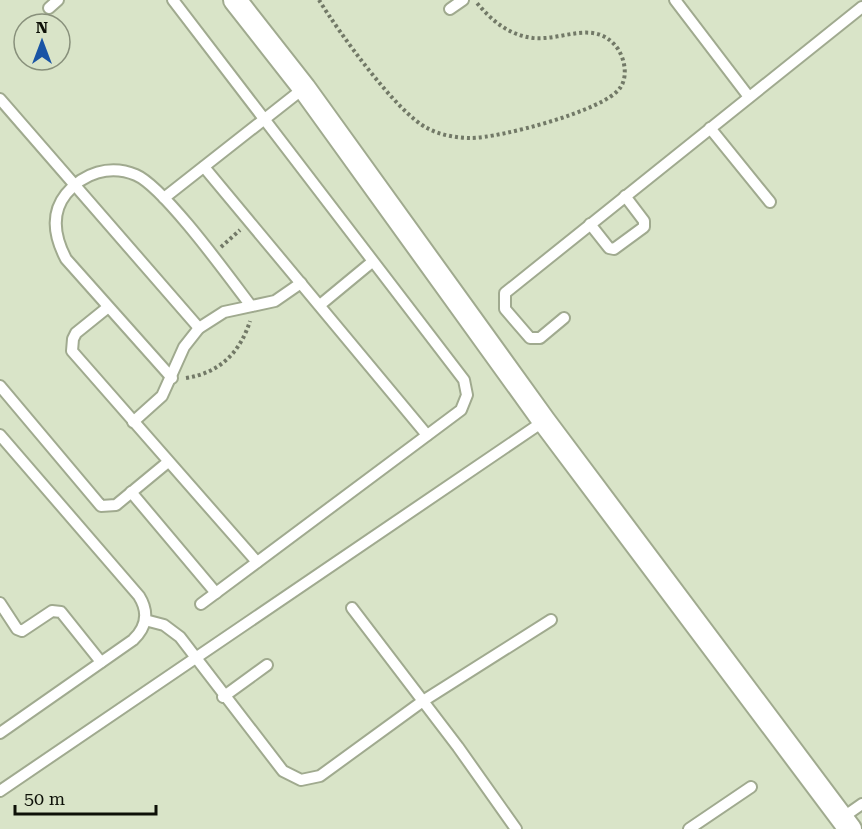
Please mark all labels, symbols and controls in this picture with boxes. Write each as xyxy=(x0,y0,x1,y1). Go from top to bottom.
north arrow xyxy=(12,12,72,72)
text: N xyxy=(36,18,48,37)
scale bar xyxy=(15,778,156,816)
text: 50 m xyxy=(24,788,65,809)

